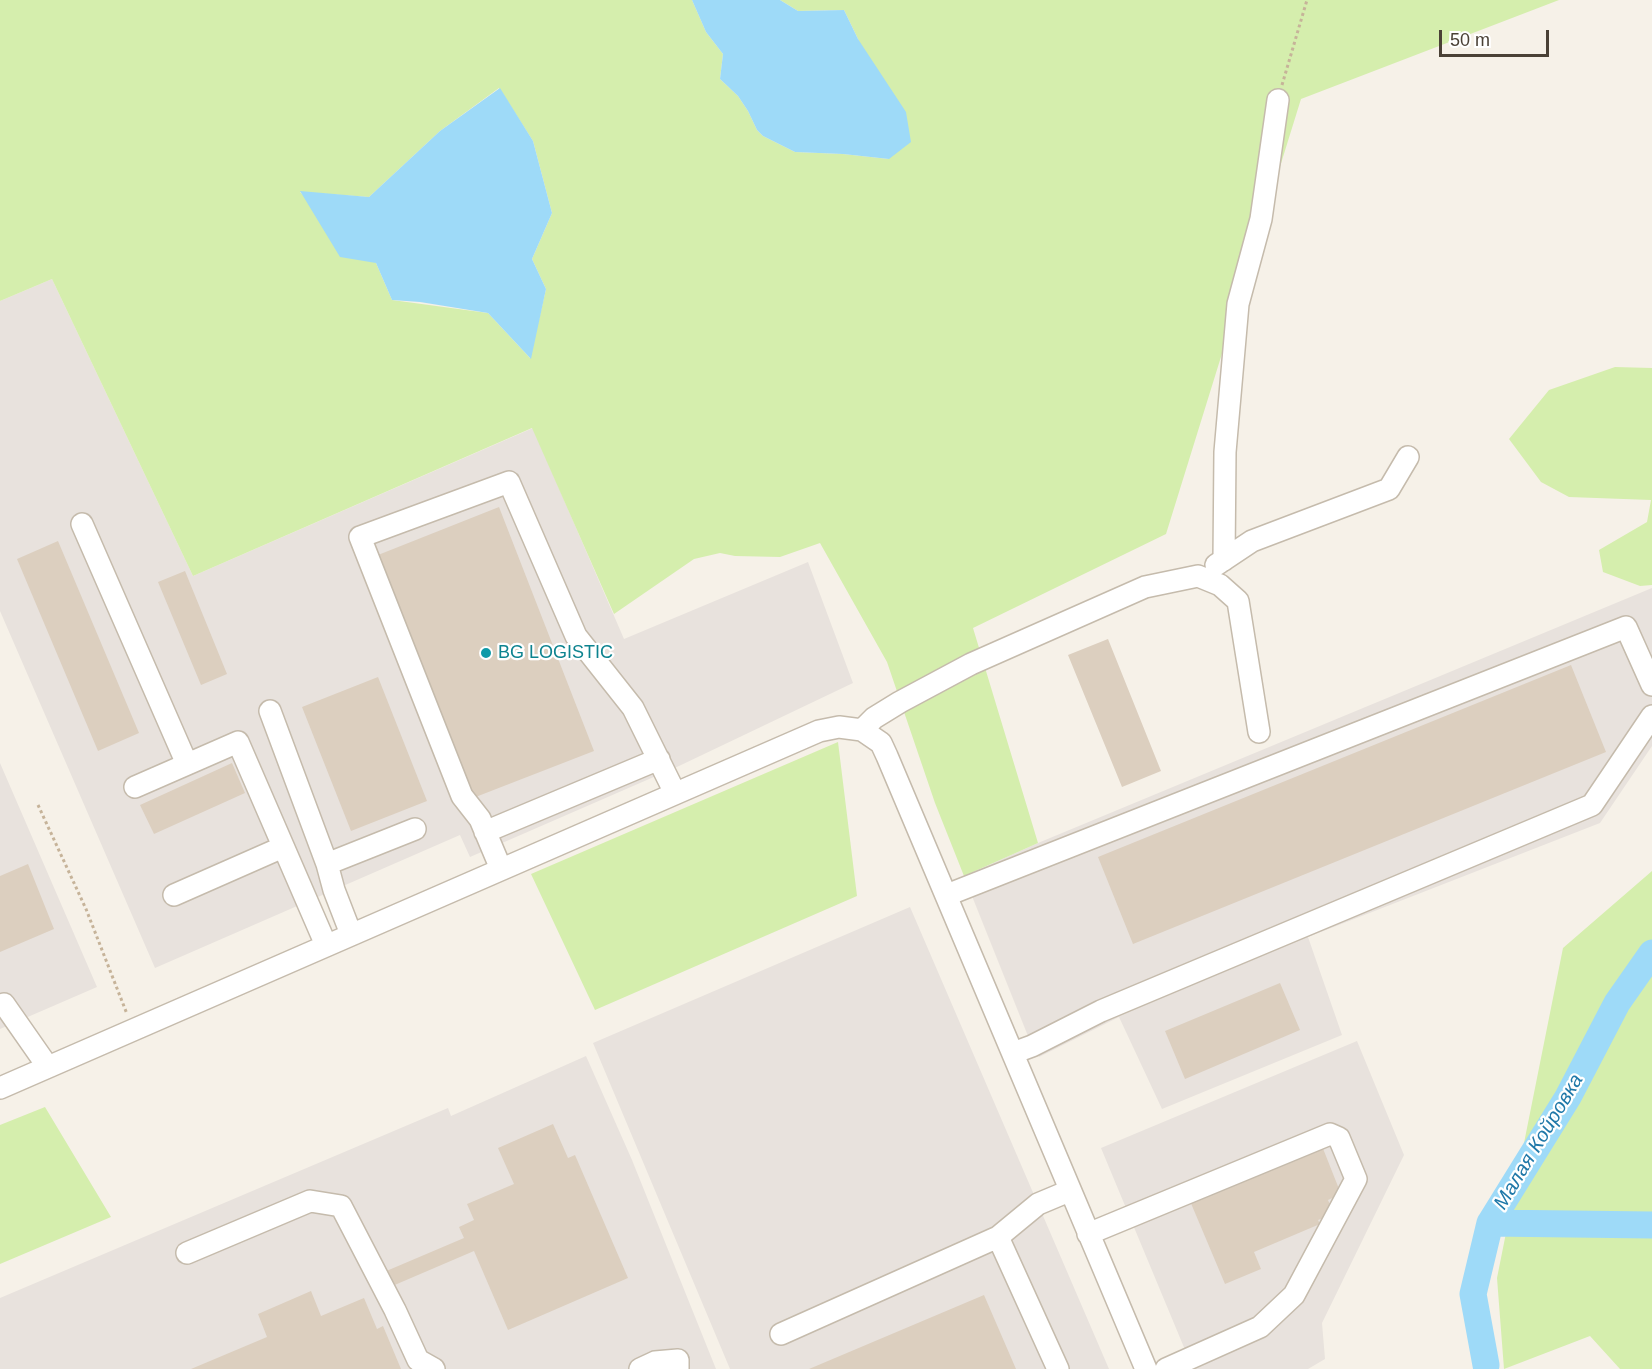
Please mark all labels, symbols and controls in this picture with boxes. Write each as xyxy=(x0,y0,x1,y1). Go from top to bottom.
scale bar xyxy=(1442,18,1552,56)
text: 50 m xyxy=(1450,30,1490,50)
place label: BG LOGISTIC xyxy=(498,642,613,664)
marker: BG LOGISTIC xyxy=(479,646,493,660)
water label: Малая Койровка xyxy=(1489,1070,1589,1214)

